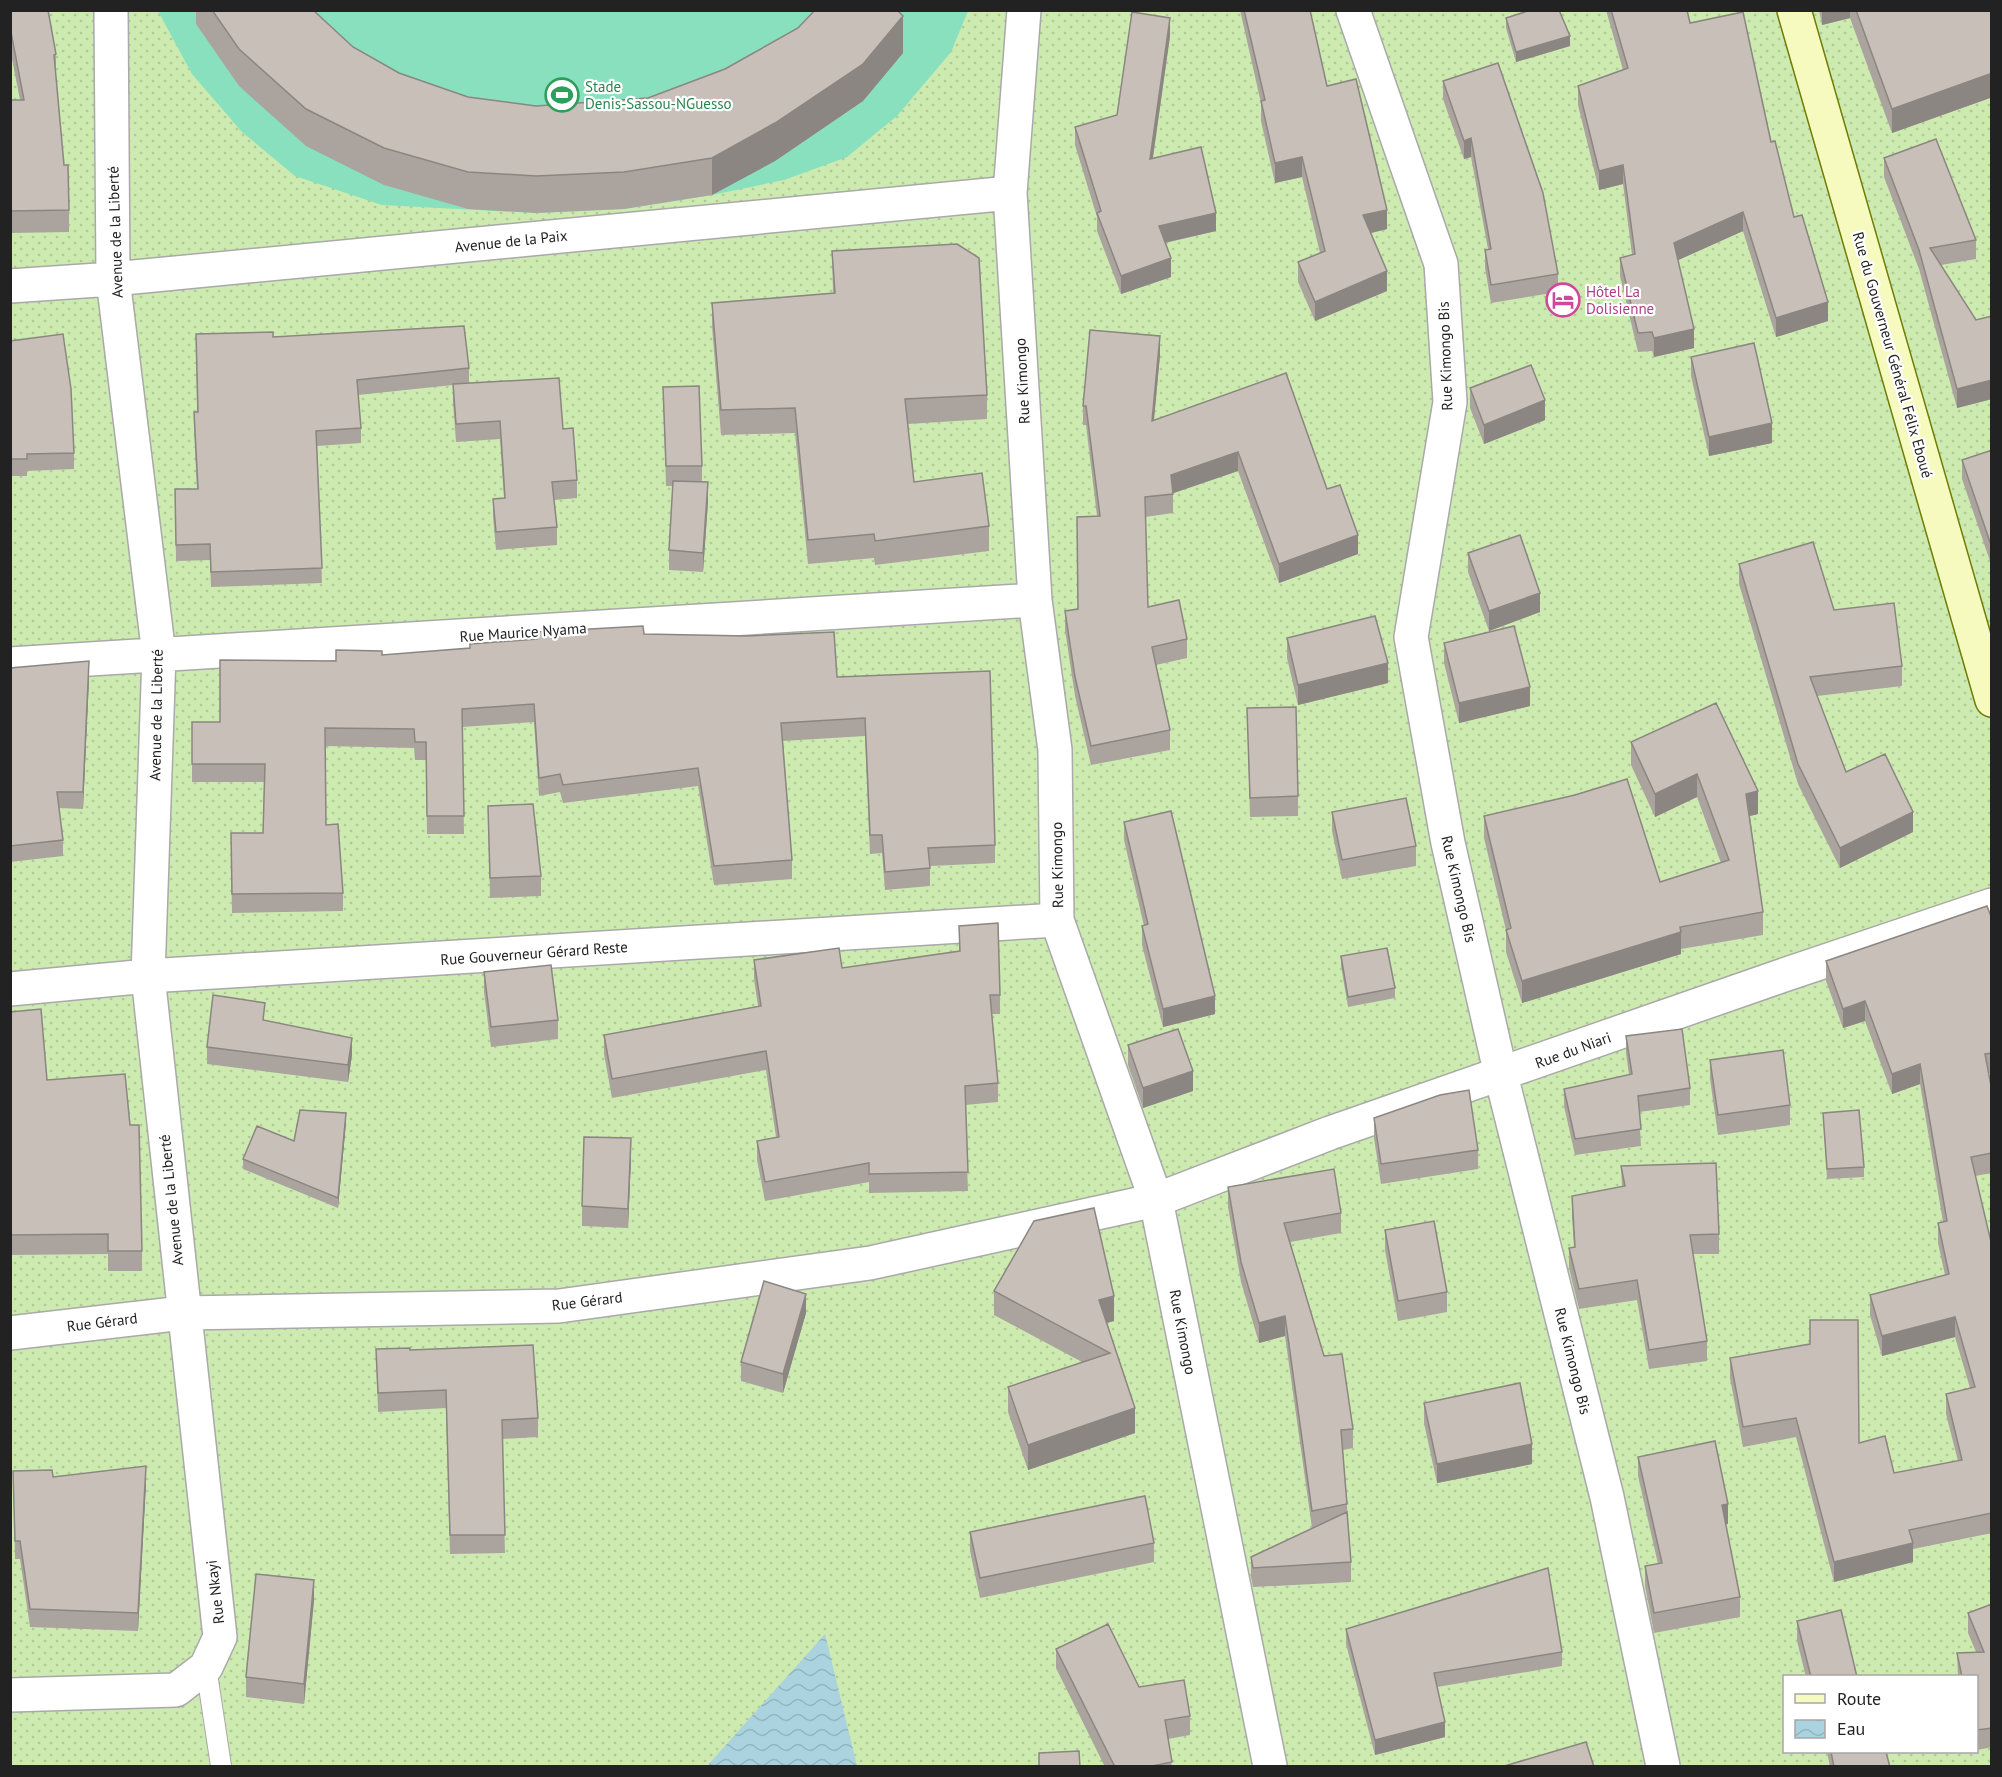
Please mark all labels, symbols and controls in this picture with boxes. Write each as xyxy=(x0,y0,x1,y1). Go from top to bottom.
sports icon: Stade Denis-Sassou-NGuesso xyxy=(544,77,580,113)
place label: Stade Denis-Sassou-NGuesso xyxy=(585,77,732,113)
street label: Avenue de la Liberté xyxy=(103,166,127,298)
street label: Avenue de la Paix xyxy=(454,226,569,256)
street label: Rue du Gouverneur Général Félix Eboué xyxy=(1849,230,1937,480)
hotel icon: Hôtel La Dolisienne xyxy=(1545,282,1581,318)
place label: Hôtel La Dolisienne xyxy=(1586,282,1654,318)
street label: Rue Kimongo Bis xyxy=(1434,301,1456,411)
street label: Rue Kimongo xyxy=(1010,337,1034,425)
street label: Rue Maurice Nyama xyxy=(459,618,587,646)
street label: Avenue de la Liberté xyxy=(145,649,167,781)
street label: Rue Kimongo xyxy=(1047,822,1067,908)
street label: Rue Kimongo Bis xyxy=(1437,834,1481,944)
street label: Rue Gouverneur Gérard Reste xyxy=(440,937,628,969)
street label: Rue du Niari xyxy=(1532,1028,1614,1072)
street label: Avenue de la Liberté xyxy=(155,1133,187,1267)
street label: Rue Gérard xyxy=(551,1287,623,1315)
street label: Rue Kimongo xyxy=(1165,1288,1201,1376)
street label: Rue Kimongo Bis xyxy=(1551,1306,1595,1416)
street label: Rue Gérard xyxy=(66,1308,138,1336)
street label: Rue Nkayi xyxy=(202,1559,228,1625)
legend xyxy=(1783,1675,1978,1753)
text: Route xyxy=(1837,1687,1881,1710)
text: Eau xyxy=(1837,1717,1865,1740)

